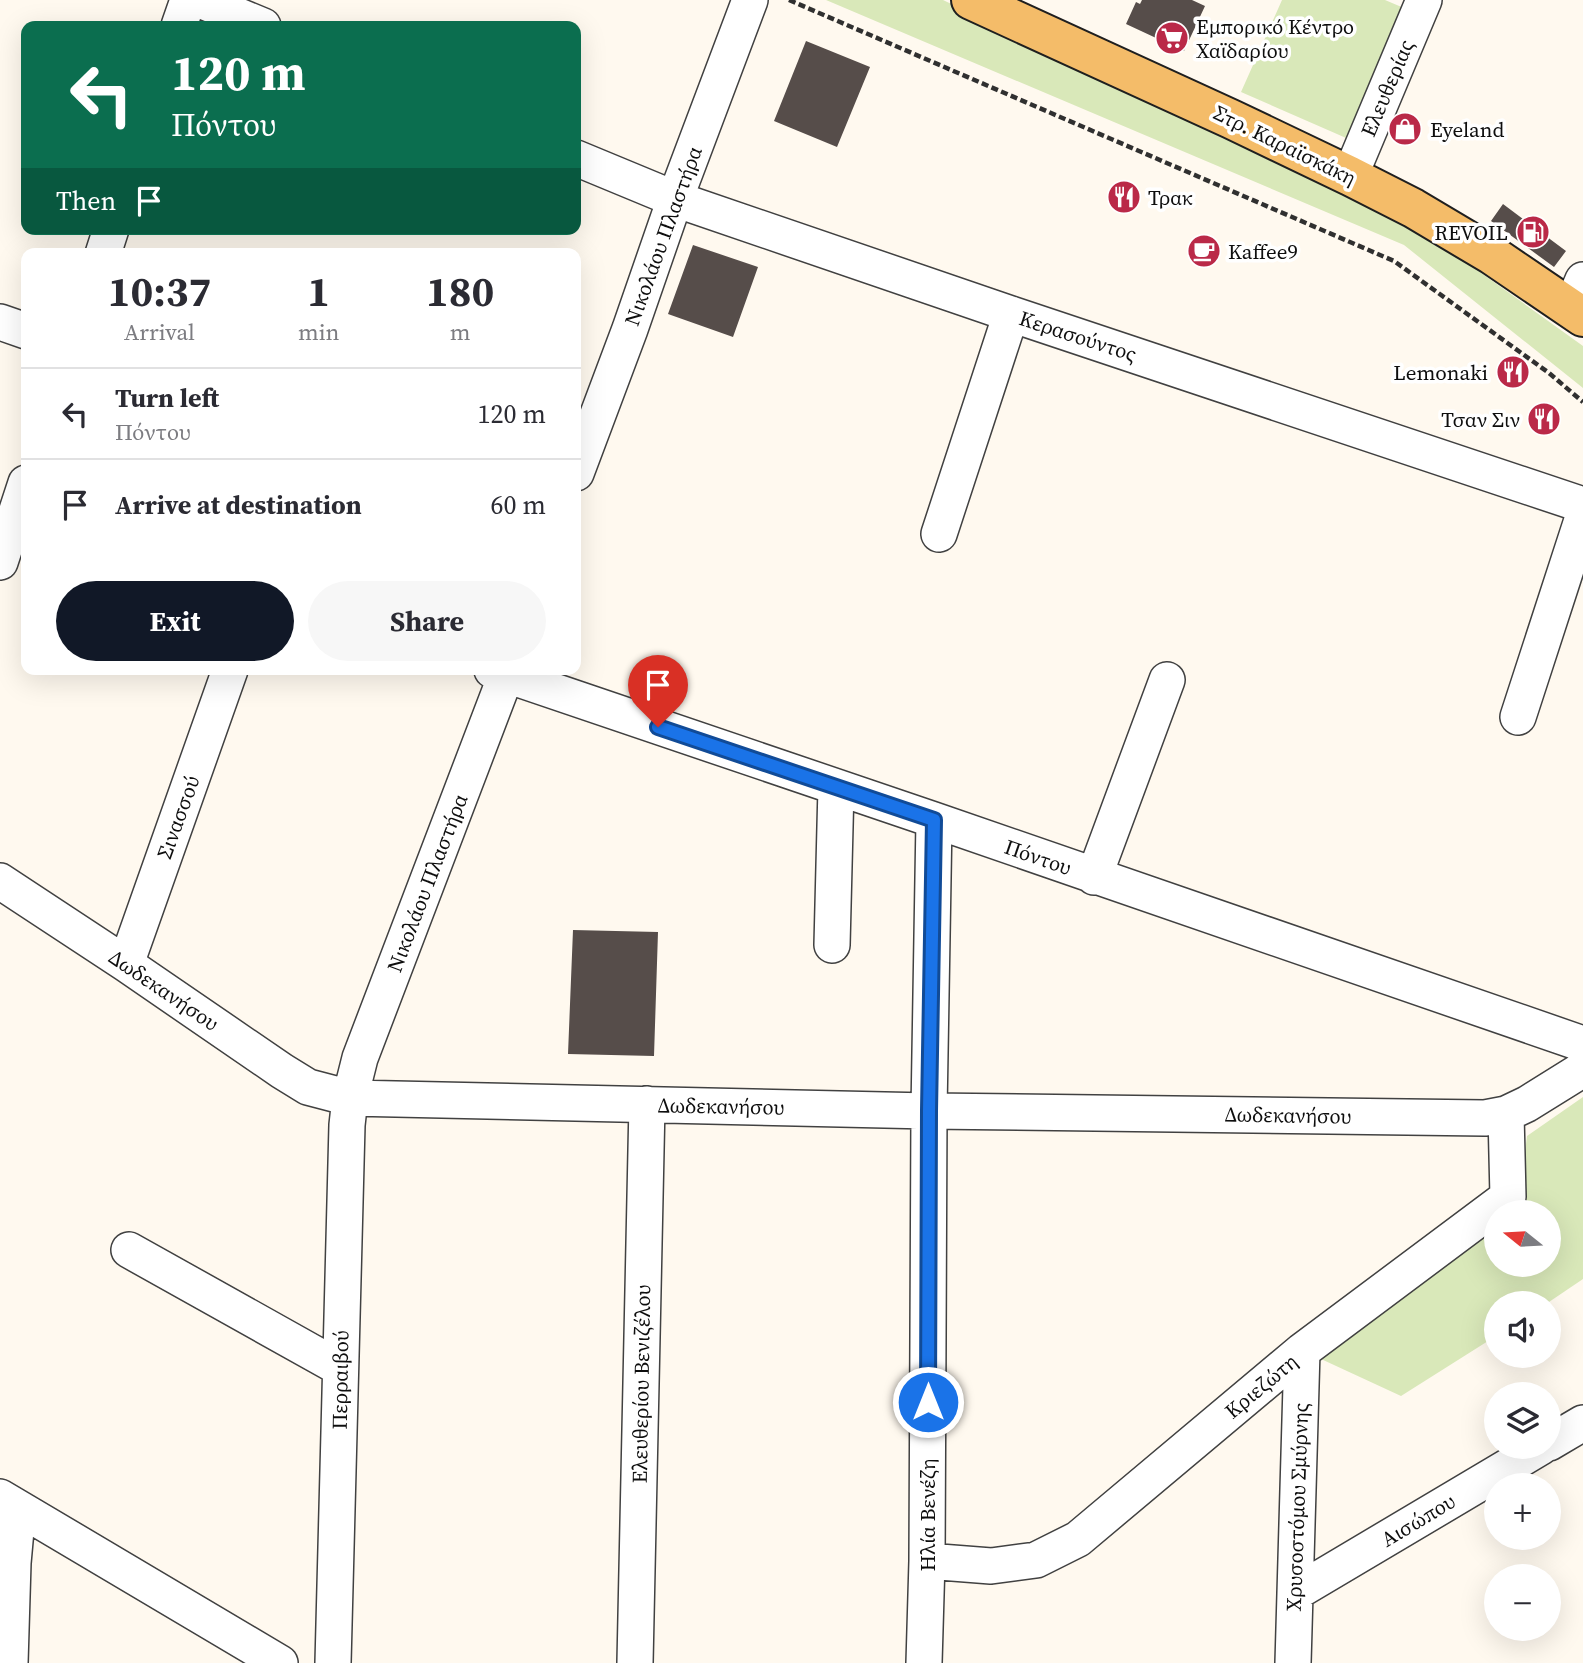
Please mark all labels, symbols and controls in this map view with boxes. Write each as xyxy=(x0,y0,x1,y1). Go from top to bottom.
place label: Εμπορικό Κέντρο Χαϊδαρίου xyxy=(1196,12,1354,65)
supermarket icon: Εμπορικό Κέντρο Χαϊδαρίου xyxy=(1153,19,1191,57)
street label: Ελευθερίας xyxy=(1354,35,1420,141)
text: 120 m xyxy=(171,39,306,106)
icon: left xyxy=(56,49,147,140)
street label: Στρ. Καραϊσκάκη xyxy=(1209,98,1361,192)
text: Πόντου xyxy=(171,103,276,147)
shop icon: Eyeland xyxy=(1386,110,1424,148)
place label: Eyeland xyxy=(1430,115,1504,144)
street label: Νικολάου Πλαστήρα xyxy=(617,142,709,330)
restaurant icon: Τρακ xyxy=(1105,178,1143,216)
icon: arrive xyxy=(130,182,168,220)
text: Then xyxy=(56,183,116,219)
place label: Τρακ xyxy=(1148,183,1193,212)
fuel station icon: REVOIL xyxy=(1514,213,1552,251)
place label: REVOIL xyxy=(1434,218,1508,247)
cafe icon: Kaffee9 xyxy=(1185,232,1223,270)
place label: Kaffee9 xyxy=(1228,237,1298,266)
text: 10:37 xyxy=(108,262,211,320)
text: 1 xyxy=(307,262,330,320)
text: 180 xyxy=(426,262,494,320)
street label: Κερασούντος xyxy=(1016,303,1140,369)
text: Arrival xyxy=(124,316,195,348)
text: min xyxy=(298,316,339,348)
text: m xyxy=(450,316,471,348)
restaurant icon: Lemonaki xyxy=(1494,353,1532,391)
place label: Lemonaki xyxy=(1393,358,1488,387)
text: Turn left xyxy=(115,380,219,416)
icon: left xyxy=(56,395,94,433)
text: 120 m xyxy=(478,396,546,432)
restaurant icon: Τσαν Σιν xyxy=(1525,400,1563,438)
place label: Τσαν Σιν xyxy=(1441,405,1520,434)
text: Πόντου xyxy=(115,416,191,448)
icon: arrive xyxy=(56,486,94,524)
text: Arrive at destination xyxy=(115,487,362,523)
text: 60 m xyxy=(491,487,546,523)
button: Exit xyxy=(56,581,294,661)
button: Share xyxy=(308,581,546,661)
pin xyxy=(628,655,688,727)
icon: arrive xyxy=(639,666,677,704)
street label: Σινασσού xyxy=(150,771,206,863)
street label: Νικολάου Πλαστήρα xyxy=(380,789,475,976)
street label: Πόντου xyxy=(1001,832,1075,882)
street label: Δωδεκανήσου xyxy=(103,943,225,1037)
street label: Δωδεκανήσου xyxy=(657,1090,785,1122)
street label: Δωδεκανήσου xyxy=(1224,1099,1352,1131)
north arrow xyxy=(1484,1200,1561,1278)
map controls xyxy=(1484,1200,1561,1641)
street label: Ελευθερίου Βενιζέλου xyxy=(625,1284,657,1484)
button: sound xyxy=(1484,1291,1561,1368)
street label: Περραιβού xyxy=(325,1330,355,1430)
street label: Κριεζώτη xyxy=(1218,1347,1304,1425)
position arrow xyxy=(891,1365,965,1439)
button: layers xyxy=(1484,1382,1561,1459)
street label: Χρυσοστόμου Σμύρνης xyxy=(1279,1402,1315,1612)
street label: Ηλία Βενέζη xyxy=(913,1459,942,1571)
button: + xyxy=(1484,1473,1561,1550)
street label: Αισώπου xyxy=(1375,1486,1461,1554)
button: − xyxy=(1484,1564,1561,1641)

